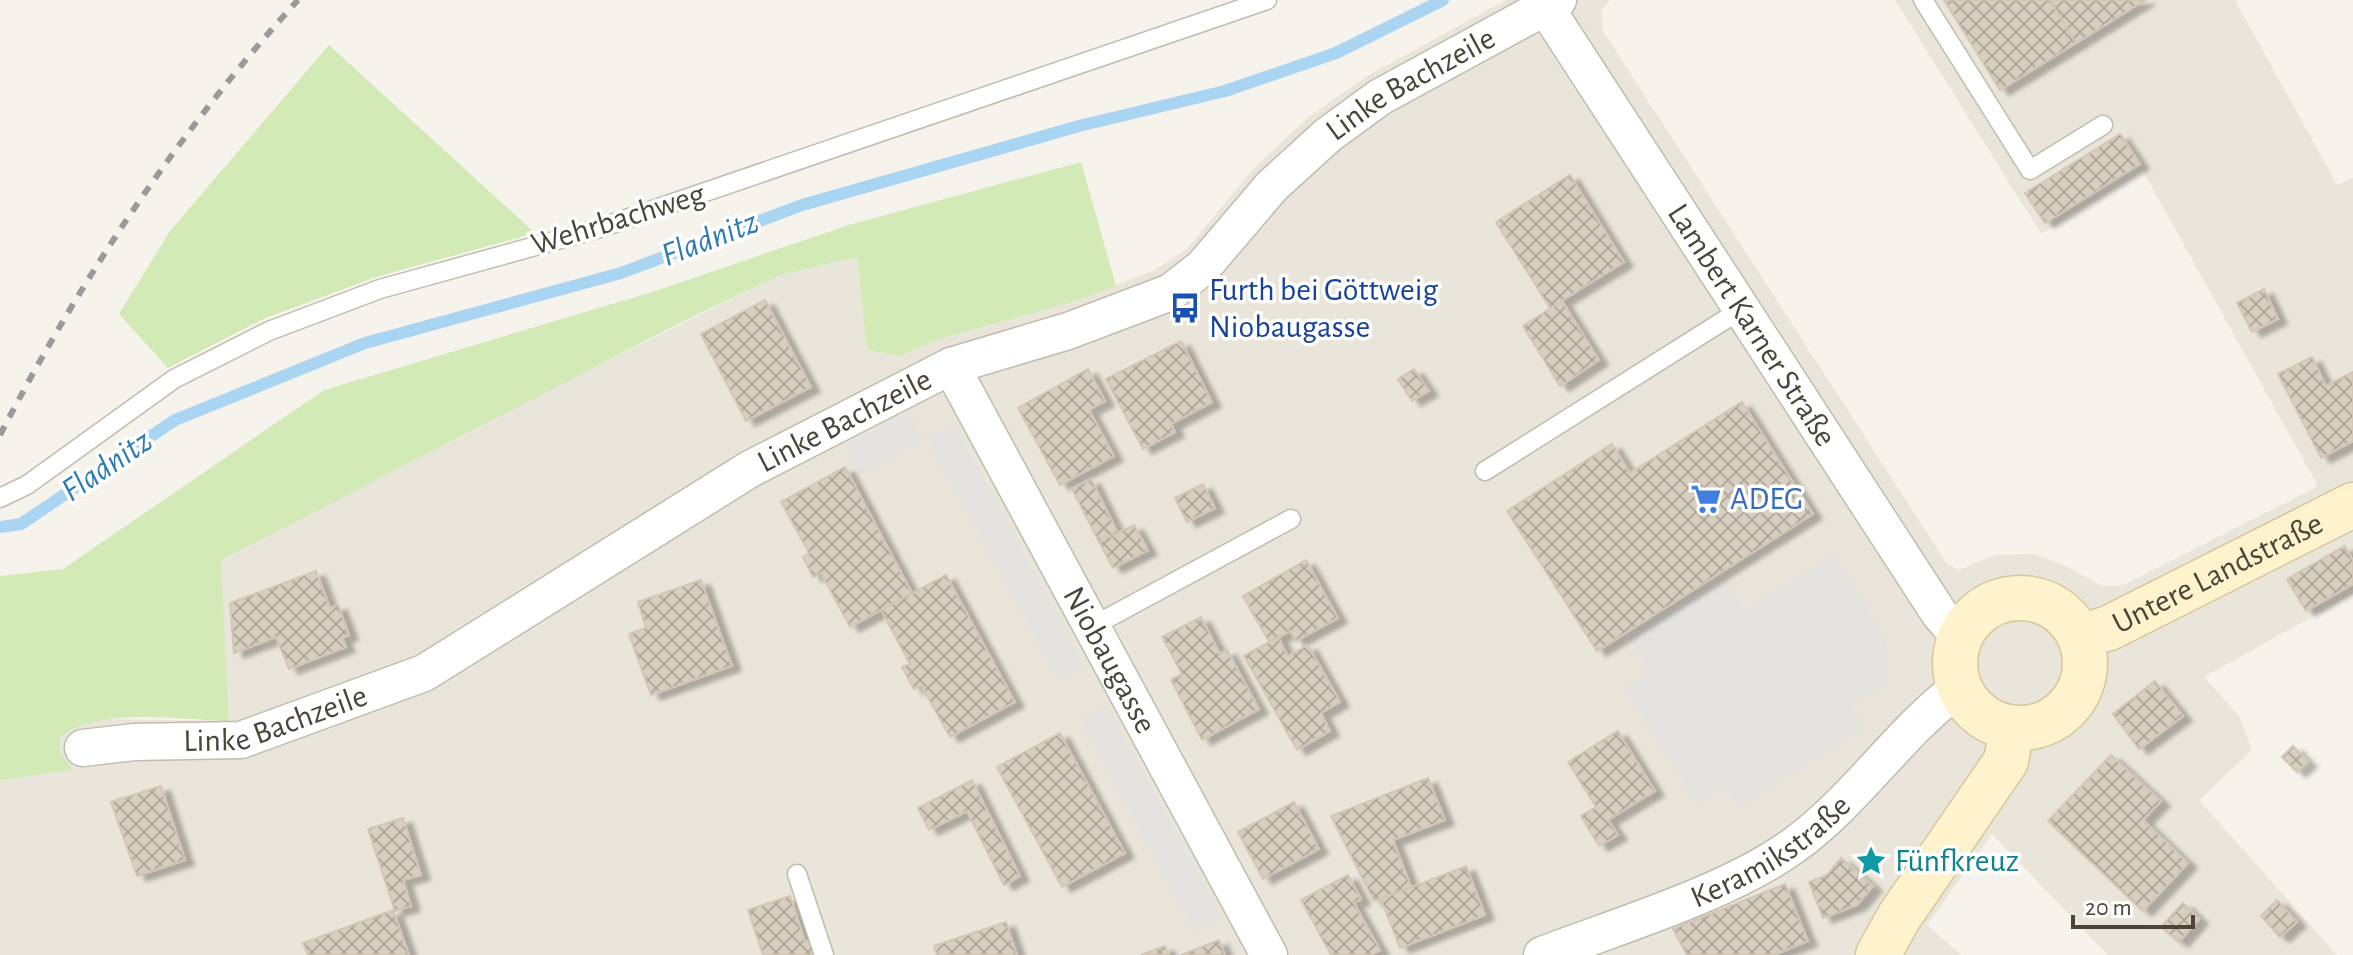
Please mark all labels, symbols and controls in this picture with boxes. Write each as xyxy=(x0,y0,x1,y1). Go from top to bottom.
street label: Linke Bachzeile xyxy=(1320,22,1500,147)
street label: Wehrbachweg xyxy=(528,177,709,261)
street label: Lambert Karner Straße xyxy=(1662,198,1842,452)
water label: Fladnitz xyxy=(657,205,763,273)
place label: Furth bei Göttweig Niobaugasse xyxy=(1209,274,1438,343)
bus stop icon: Furth bei Göttweig Niobaugasse xyxy=(1168,291,1202,325)
street label: Linke Bachzeile xyxy=(752,363,937,478)
water label: Fladnitz xyxy=(56,424,158,508)
supermarket icon: ADEG xyxy=(1689,482,1723,516)
place label: ADEG xyxy=(1730,483,1803,515)
street label: Untere Landstraße xyxy=(2107,507,2328,640)
street label: Niobaugasse xyxy=(1057,581,1162,738)
street label: Linke Bachzeile xyxy=(183,679,371,757)
street label: Keramikstraße xyxy=(1686,789,1856,914)
place icon: Fünfkreuz xyxy=(1854,844,1888,878)
place label: Fünfkreuz xyxy=(1895,845,2019,877)
scale bar xyxy=(2073,879,2193,929)
text: 20 m xyxy=(2085,896,2132,920)

